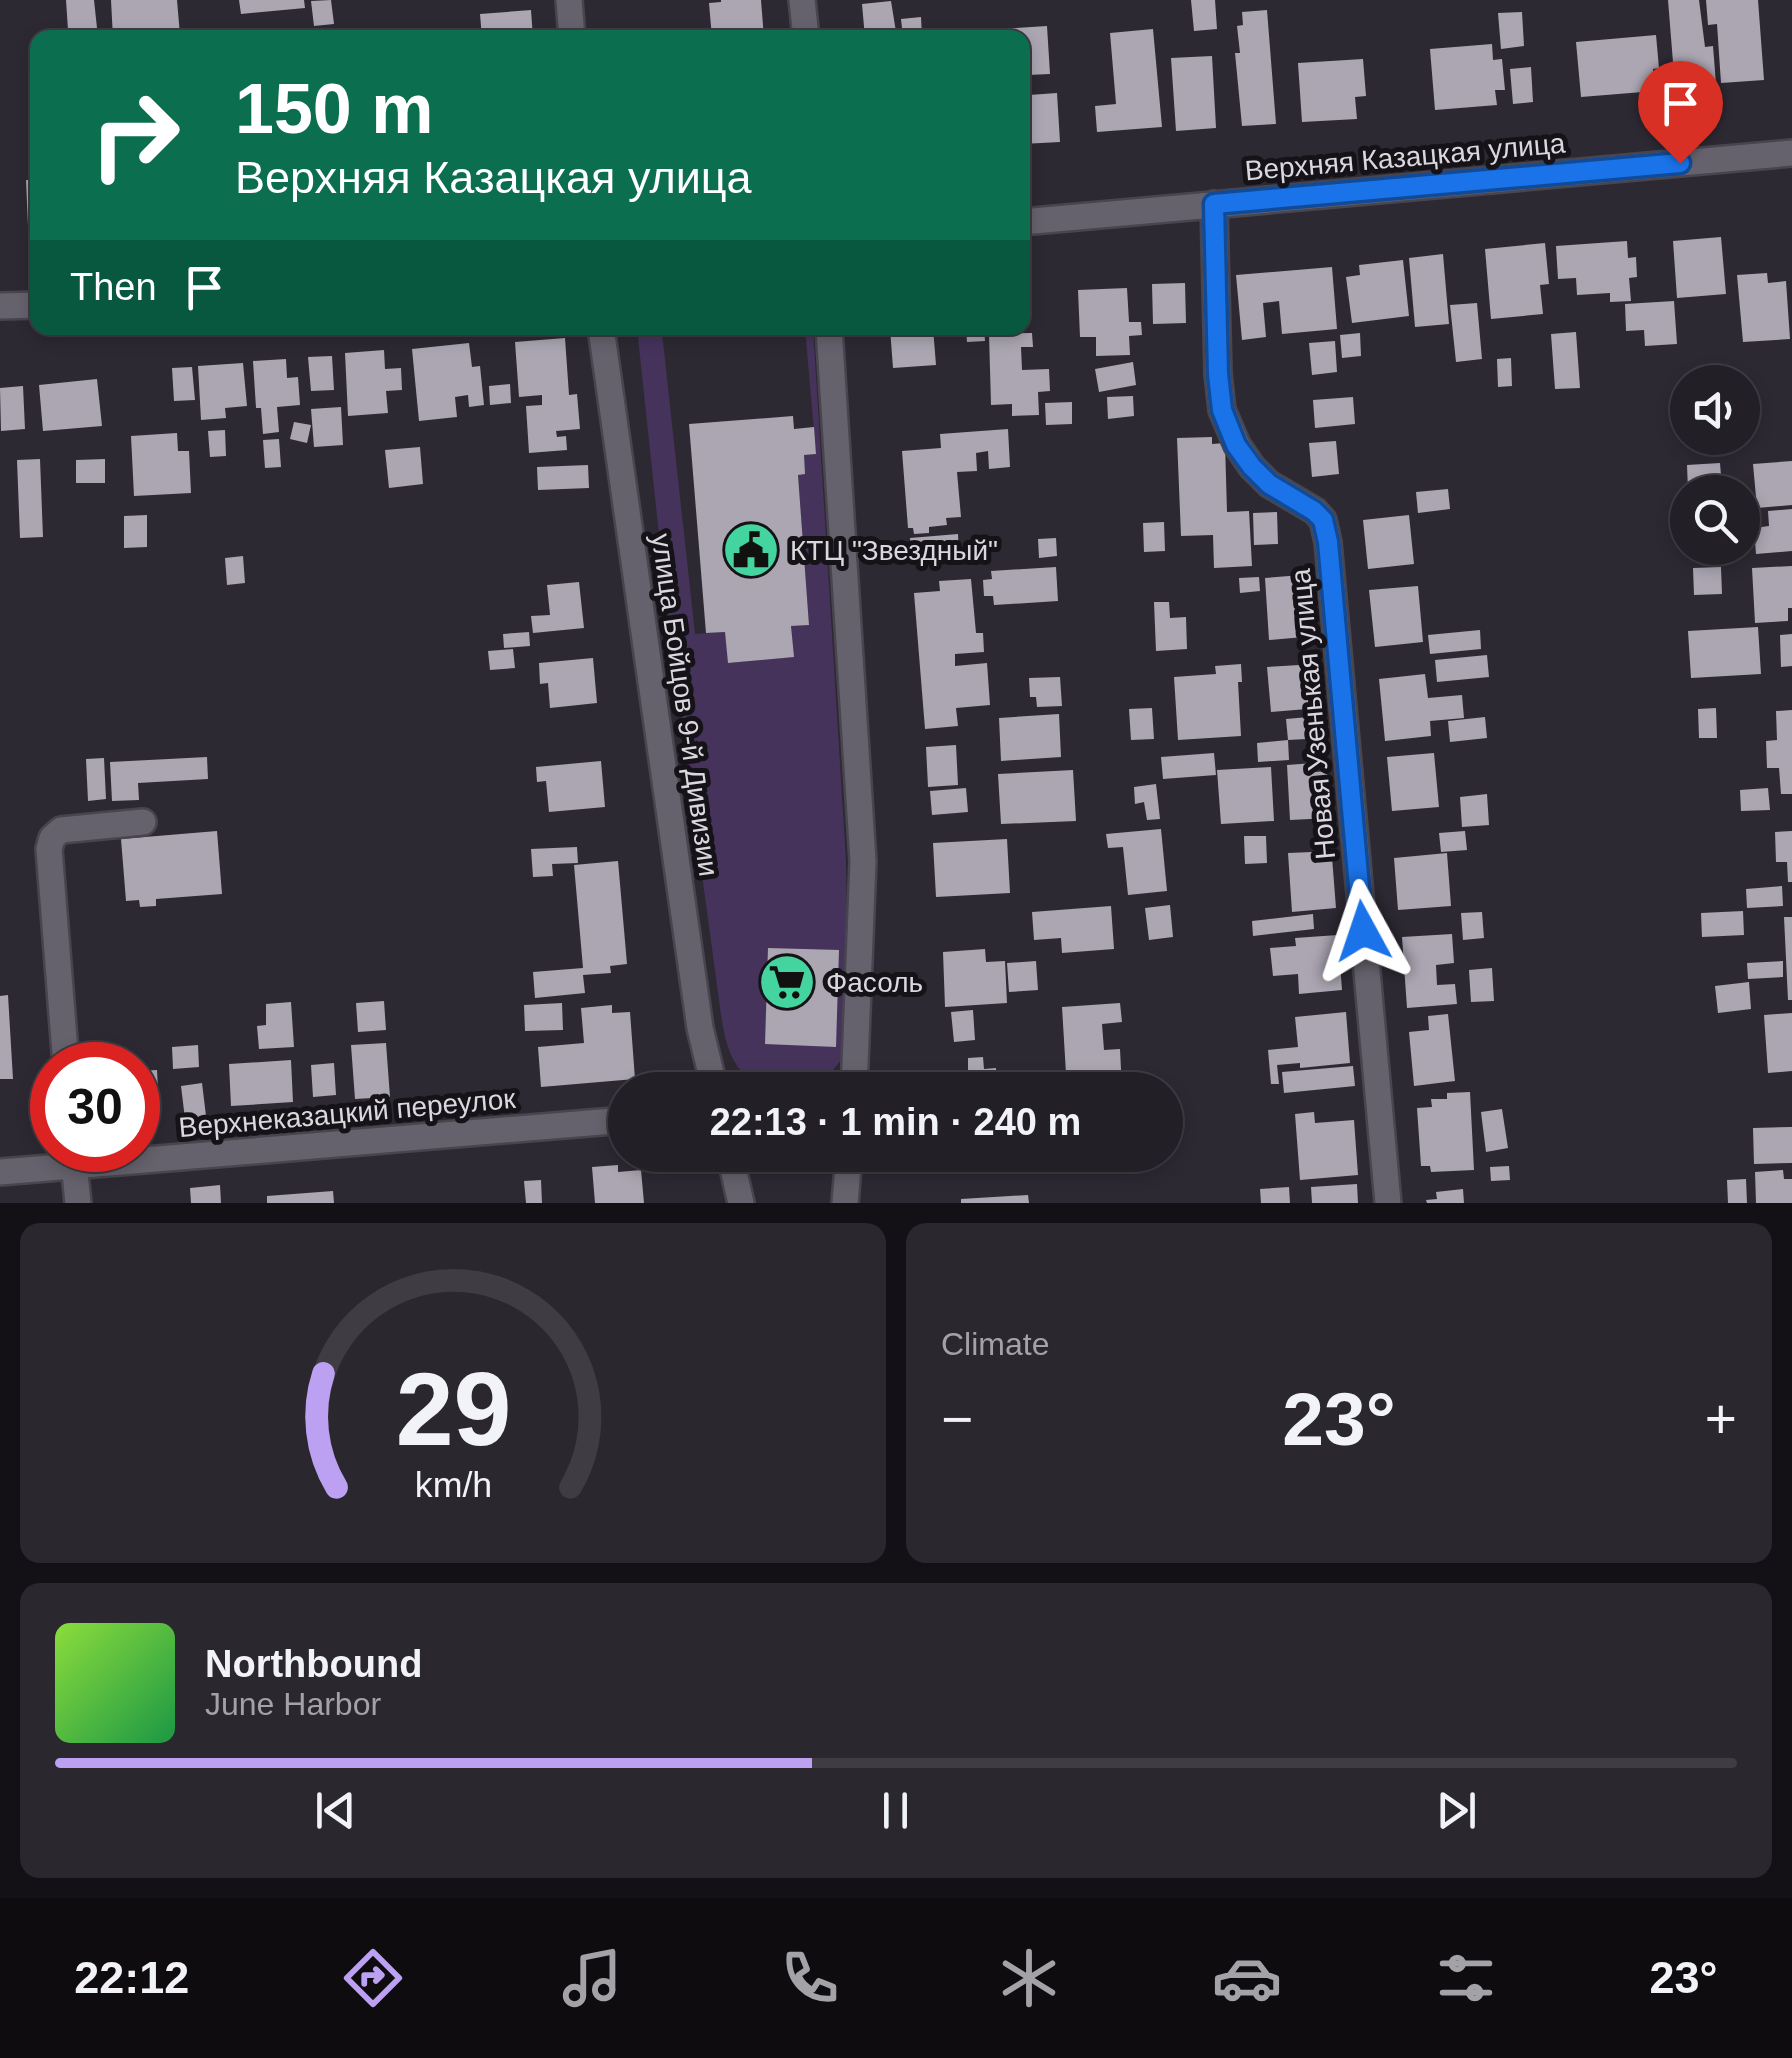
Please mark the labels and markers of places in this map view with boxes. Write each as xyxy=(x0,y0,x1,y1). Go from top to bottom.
pin xyxy=(1638,61,1723,164)
public building icon: КТЦ "Звездный" xyxy=(721,520,781,580)
place label: КТЦ "Звездный" xyxy=(790,535,998,566)
supermarket icon: Фасоль xyxy=(757,952,817,1012)
place label: Фасоль xyxy=(826,967,923,998)

